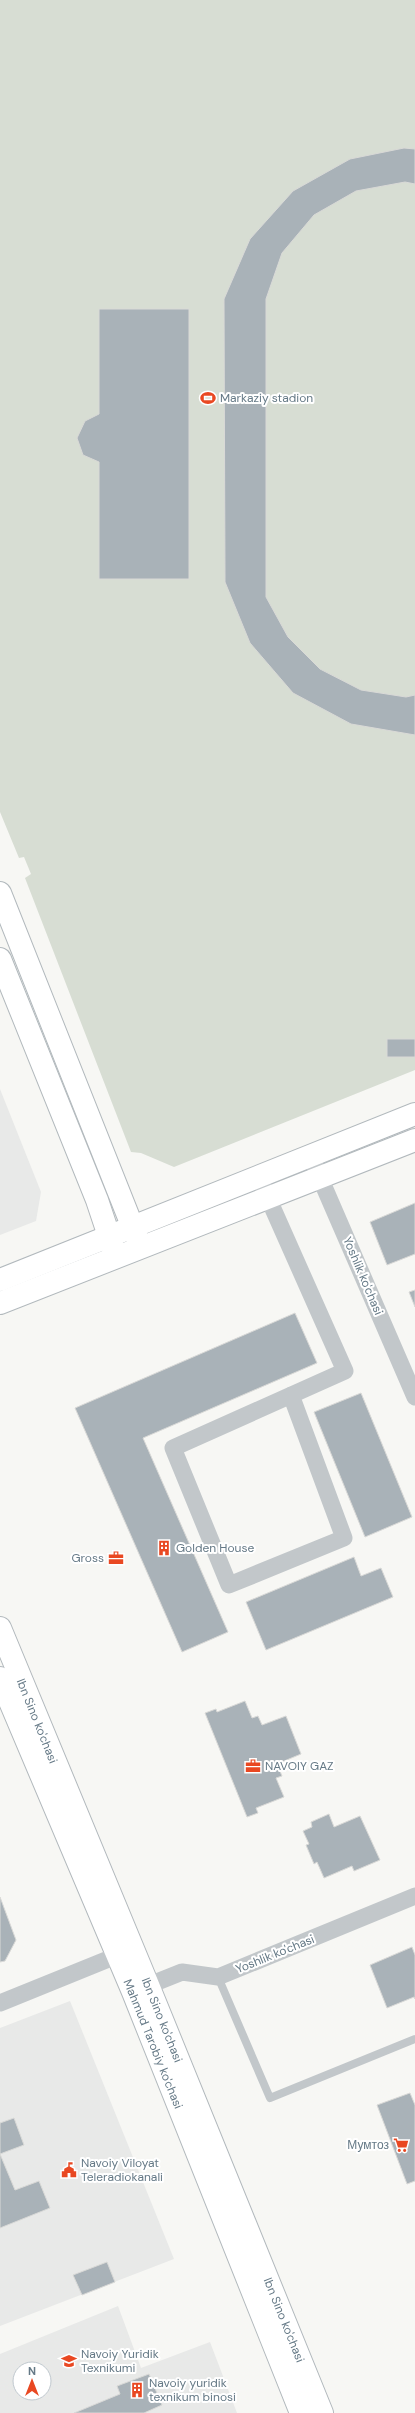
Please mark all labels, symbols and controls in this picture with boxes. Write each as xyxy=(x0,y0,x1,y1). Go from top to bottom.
sports icon: Markaziy stadion xyxy=(199,389,217,407)
place label: Markaziy stadion xyxy=(220,390,313,406)
street label: Yoshlik ko'chasi xyxy=(339,1234,387,1318)
building icon: Golden House xyxy=(155,1539,173,1557)
place label: Golden House xyxy=(176,1540,254,1556)
office icon: Gross xyxy=(107,1549,125,1567)
place label: Gross xyxy=(72,1550,104,1566)
street label: Ibn Sino ko'chasi xyxy=(13,1676,61,1766)
office icon: NAVOIY GAZ xyxy=(244,1757,262,1775)
place label: NAVOIY GAZ xyxy=(265,1758,334,1774)
street label: Yoshlik ko'chasi xyxy=(233,1931,317,1977)
street label: Ibn Sino ko'chasi xyxy=(138,1975,186,2065)
street label: Mahmud Tarobiy ko'chasi xyxy=(120,1977,186,2111)
supermarket icon: Мумтоз xyxy=(392,2136,410,2154)
place label: Мумтоз xyxy=(347,2137,389,2153)
place label: Navoiy Viloyat Teleradiokanali xyxy=(81,2155,163,2185)
public building icon: Navoiy Viloyat Teleradiokanali xyxy=(60,2161,78,2179)
street label: Ibn Sino ko'chasi xyxy=(260,2275,308,2365)
place label: Navoiy Yuridik Texnikumi xyxy=(81,2346,159,2376)
school or university icon: Navoiy Yuridik Texnikumi xyxy=(60,2352,78,2370)
north arrow xyxy=(12,2361,52,2401)
text: N xyxy=(28,2364,36,2378)
place label: Navoiy yuridik texnikum binosi xyxy=(149,2375,236,2405)
building icon: Navoiy yuridik texnikum binosi xyxy=(128,2381,146,2399)

